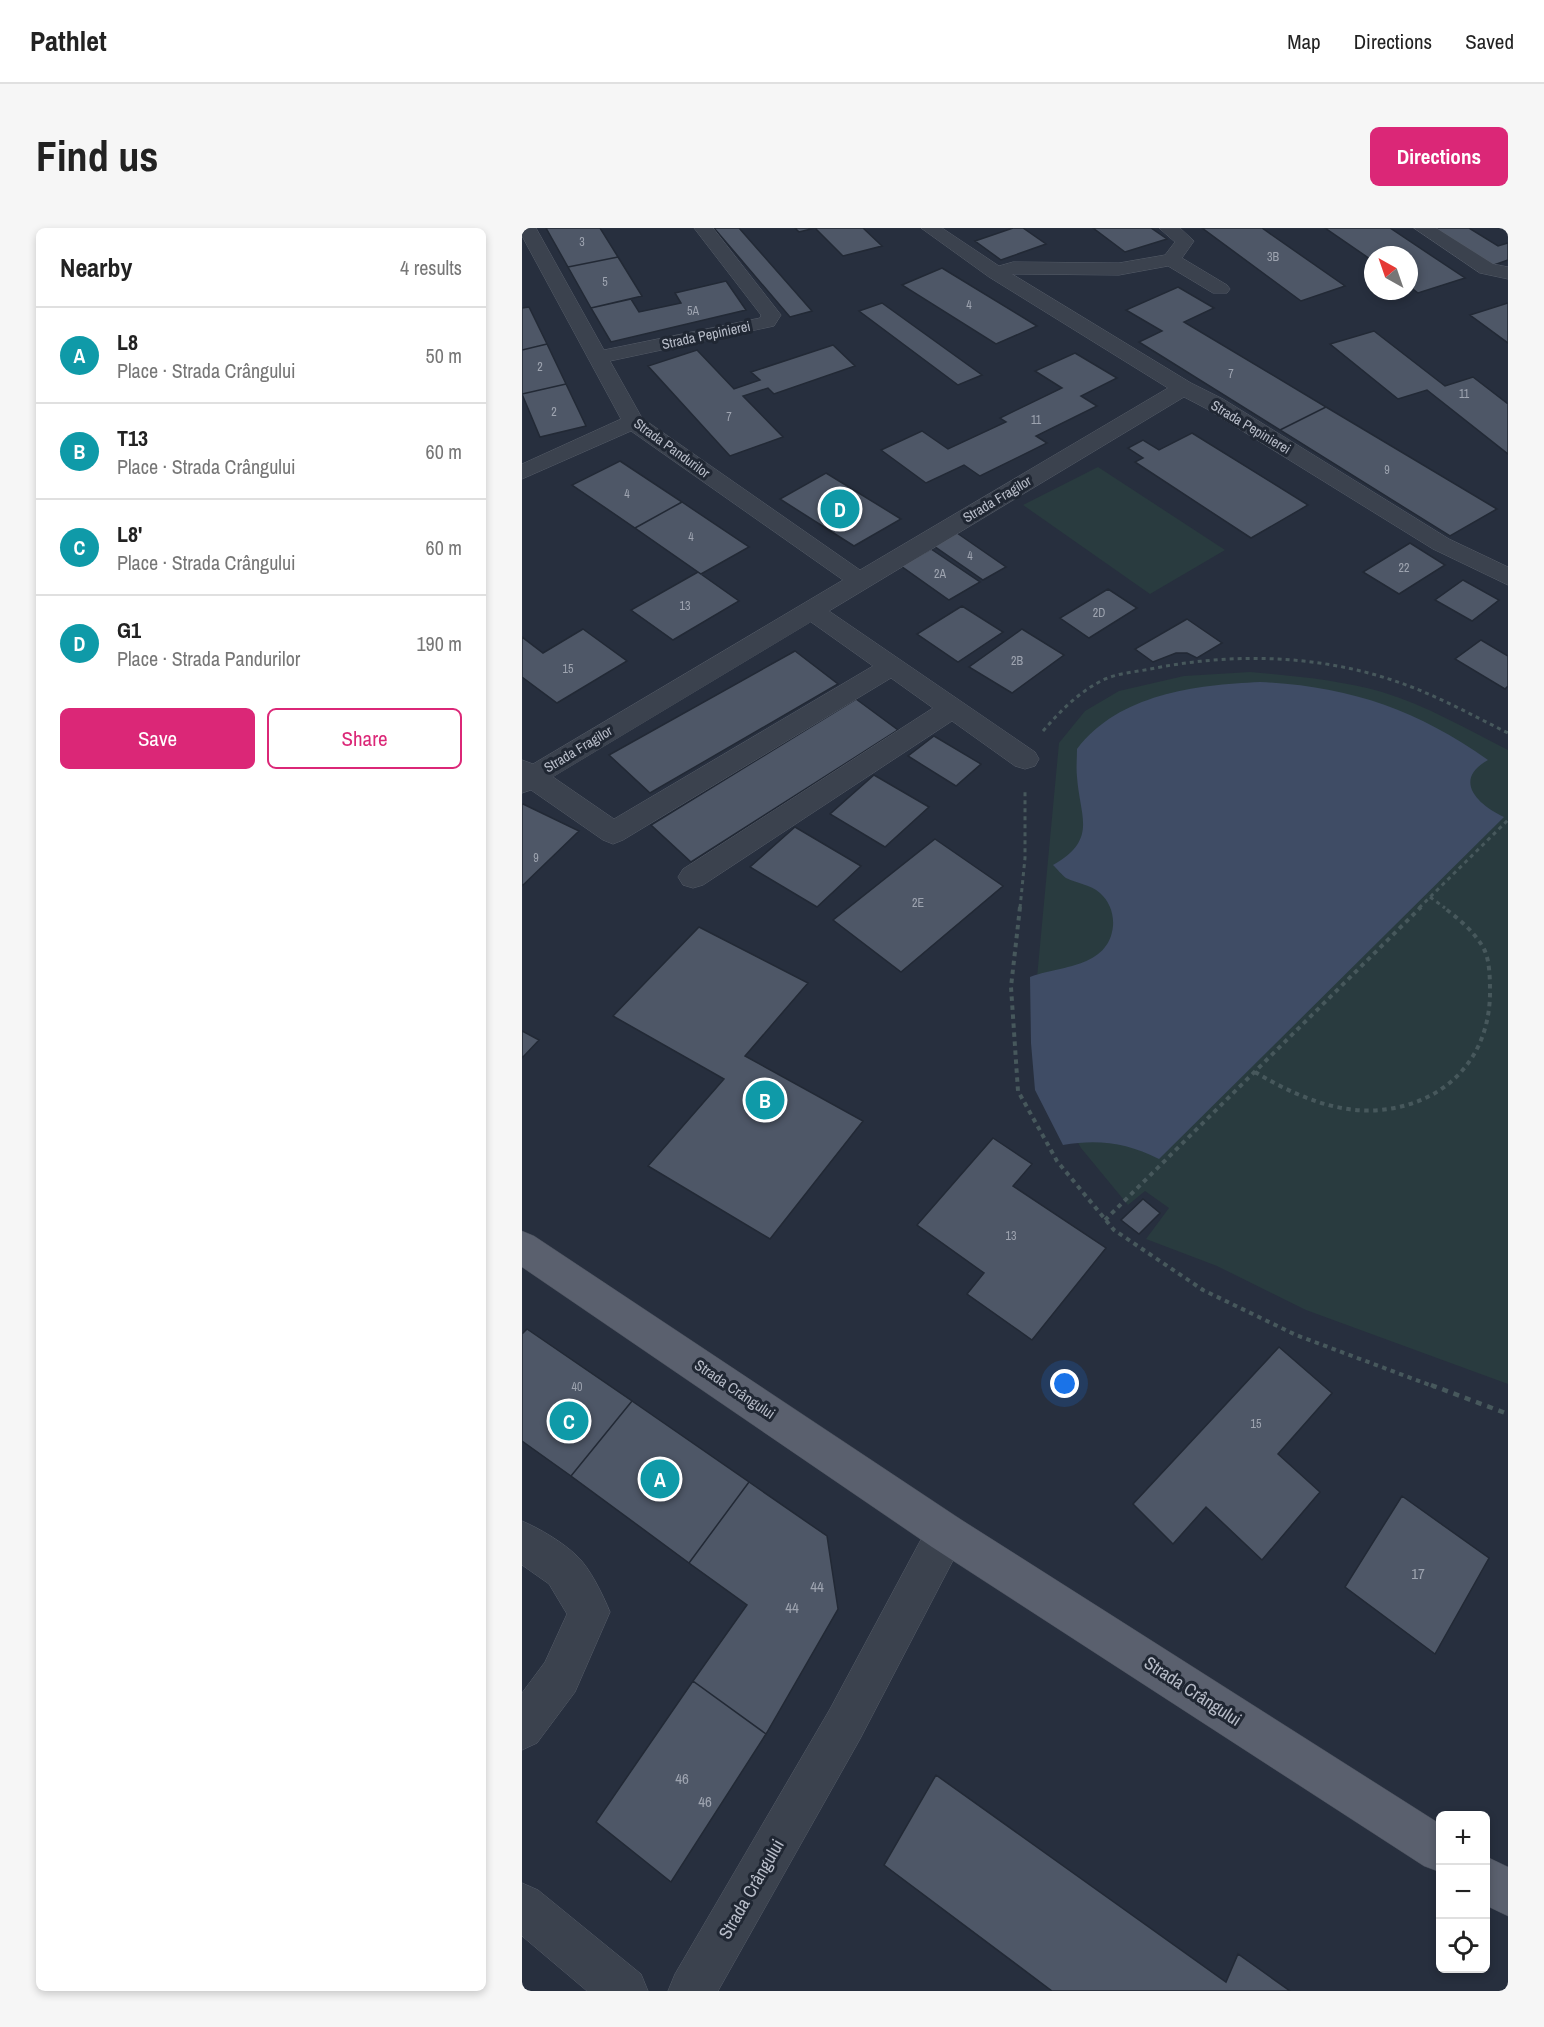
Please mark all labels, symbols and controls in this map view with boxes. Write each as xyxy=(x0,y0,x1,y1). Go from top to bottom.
text: Pathlet xyxy=(30,22,107,60)
text: Map xyxy=(1287,27,1321,56)
text: Directions xyxy=(1354,27,1432,56)
text: Saved xyxy=(1465,27,1514,56)
button: Directions xyxy=(1370,127,1508,186)
text: Find us xyxy=(36,128,158,184)
house number: 3 xyxy=(579,234,585,250)
north arrow xyxy=(1364,246,1418,300)
house number: 3B xyxy=(1267,249,1279,265)
text: Nearby xyxy=(60,250,132,285)
text: 4 results xyxy=(400,254,462,281)
house number: 5 xyxy=(602,274,608,290)
house number: 4 xyxy=(966,297,972,313)
house number: 5A xyxy=(687,303,699,319)
street label: Strada Pepinierei xyxy=(660,317,752,353)
text: L8 xyxy=(117,327,138,357)
text: A xyxy=(74,342,85,369)
text: 50 m xyxy=(426,342,462,369)
text: Place · Strada Crângului xyxy=(117,357,296,384)
house number: 2 xyxy=(537,359,543,375)
house number: 7 xyxy=(1228,366,1234,382)
house number: 11 xyxy=(1459,386,1470,402)
street label: Strada Pepinierei xyxy=(1208,396,1294,458)
house number: 2 xyxy=(551,404,557,420)
house number: 7 xyxy=(726,409,732,425)
house number: 11 xyxy=(1031,412,1042,428)
street label: Strada Pandurilor xyxy=(630,414,714,482)
text: T13 xyxy=(117,423,148,453)
text: B xyxy=(74,438,85,465)
text: 60 m xyxy=(426,438,462,465)
text: Place · Strada Crângului xyxy=(117,453,296,480)
house number: 9 xyxy=(1384,462,1390,478)
street label: Strada Fragilor xyxy=(960,471,1035,526)
house number: 4 xyxy=(624,486,630,502)
pin: D xyxy=(820,486,860,532)
text: L8' xyxy=(117,519,142,549)
house number: 4 xyxy=(688,529,694,545)
text: C xyxy=(74,534,85,561)
text: 60 m xyxy=(426,534,462,561)
house number: 4 xyxy=(967,548,973,564)
text: Place · Strada Crângului xyxy=(117,549,296,576)
house number: 22 xyxy=(1399,560,1409,576)
house number: 2A xyxy=(934,566,946,582)
house number: 13 xyxy=(680,598,690,614)
house number: 2D xyxy=(1093,605,1105,621)
text: G1 xyxy=(117,615,141,645)
text: D xyxy=(74,630,85,657)
text: 190 m xyxy=(416,630,462,657)
text: Place · Strada Pandurilor xyxy=(117,645,300,672)
house number: 2B xyxy=(1011,653,1023,669)
house number: 15 xyxy=(563,661,574,677)
button: Save xyxy=(60,708,255,769)
button: Share xyxy=(267,708,462,769)
street label: Strada Fragilor xyxy=(541,721,616,776)
house number: 9 xyxy=(533,850,539,866)
house number: 2E xyxy=(912,895,924,911)
pin: B xyxy=(746,1078,784,1122)
house number: 13 xyxy=(1006,1228,1016,1244)
street label: Strada Crângului xyxy=(691,1354,779,1424)
your location xyxy=(1050,1369,1079,1398)
house number: 40 xyxy=(572,1379,582,1395)
pin: C xyxy=(550,1398,588,1444)
house number: 15 xyxy=(1251,1416,1262,1432)
pin: A xyxy=(640,1456,680,1502)
house number: 17 xyxy=(1411,1563,1425,1584)
house number: 44 xyxy=(810,1576,824,1597)
house number: 44 xyxy=(785,1597,799,1618)
street label: Strada Crângului xyxy=(1139,1650,1247,1732)
house number: 46 xyxy=(675,1768,689,1789)
house number: 46 xyxy=(698,1791,712,1812)
map controls xyxy=(1436,1811,1490,1973)
button: + xyxy=(1436,1811,1490,1865)
street label: Strada Crângului xyxy=(712,1834,790,1944)
button: − xyxy=(1436,1865,1490,1919)
button: locate xyxy=(1436,1919,1490,1973)

